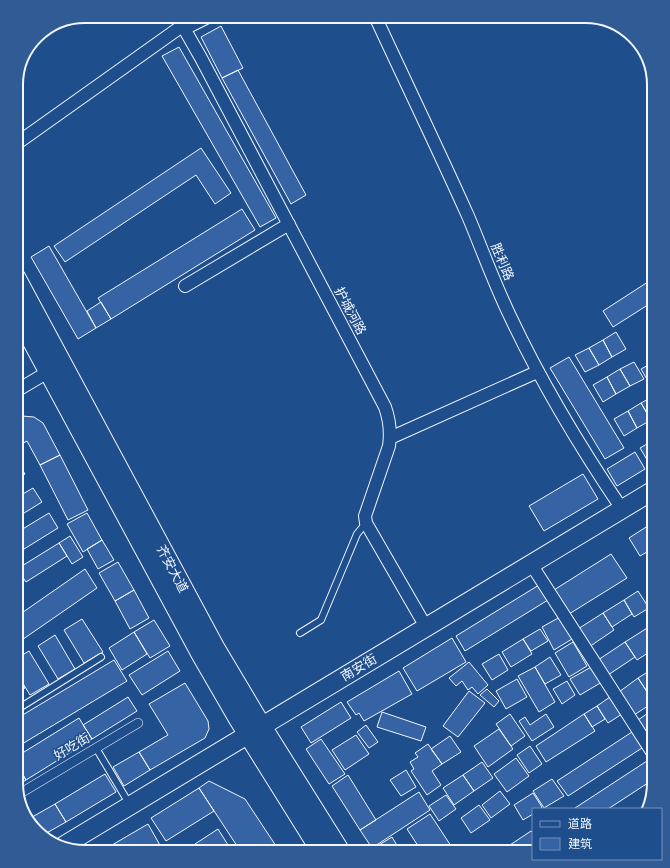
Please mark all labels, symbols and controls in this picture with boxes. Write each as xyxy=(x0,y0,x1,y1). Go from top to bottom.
street label: 胜利路 xyxy=(487,241,517,283)
street label: 护城河路 xyxy=(331,284,369,338)
street label: 齐安大道 xyxy=(153,542,191,596)
street label: 南安街 xyxy=(338,651,380,685)
street label: 好吃街 xyxy=(51,730,93,764)
legend xyxy=(532,808,662,860)
text: 道路 xyxy=(568,817,592,831)
text: 建筑 xyxy=(568,837,592,851)

